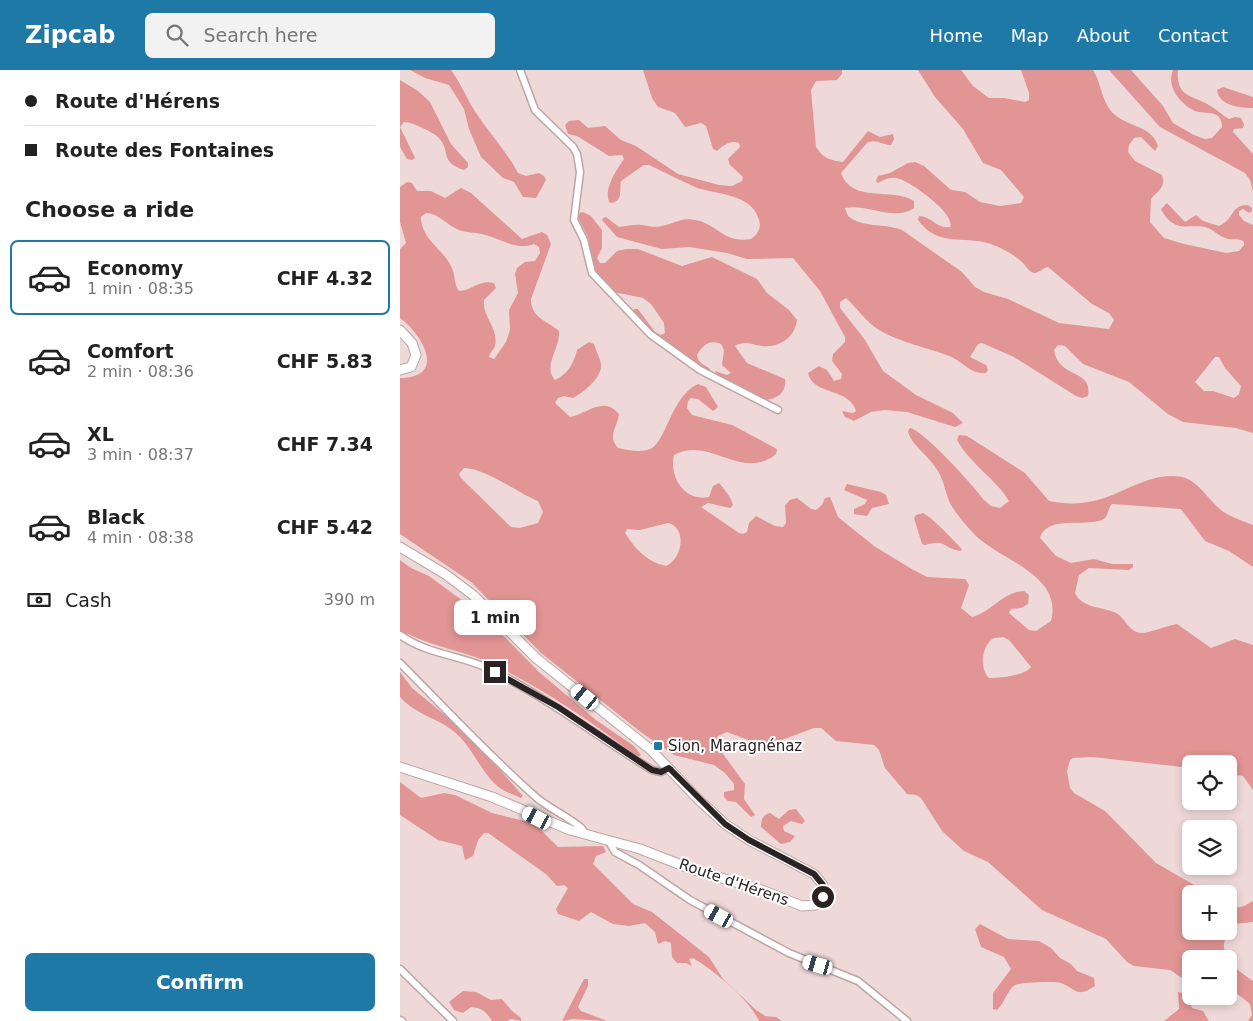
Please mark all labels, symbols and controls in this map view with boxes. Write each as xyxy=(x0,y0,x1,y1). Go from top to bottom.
search box xyxy=(145,13,495,58)
text: Zipcab xyxy=(25,21,115,49)
icon: search xyxy=(163,21,191,49)
text: Search here xyxy=(203,24,318,46)
text: Home xyxy=(930,25,983,46)
text: Map xyxy=(1011,25,1049,46)
text: About xyxy=(1077,25,1130,46)
text: Contact xyxy=(1158,25,1228,46)
text: Route d'Hérens xyxy=(55,90,220,112)
text: Route des Fontaines xyxy=(55,139,274,161)
text: Choose a ride xyxy=(25,197,194,222)
icon: car xyxy=(27,255,72,300)
text: Economy xyxy=(87,257,183,279)
text: CHF 4.32 xyxy=(277,267,373,289)
text: 1 min · 08:35 xyxy=(87,279,194,298)
icon: car xyxy=(27,338,72,383)
text: Comfort xyxy=(87,340,174,362)
text: CHF 5.83 xyxy=(277,350,373,372)
text: 2 min · 08:36 xyxy=(87,362,194,381)
icon: car xyxy=(27,421,72,466)
text: XL xyxy=(87,423,114,445)
text: CHF 7.34 xyxy=(277,433,373,455)
text: 3 min · 08:37 xyxy=(87,445,194,464)
icon: car xyxy=(27,504,72,549)
text: Black xyxy=(87,506,145,528)
text: CHF 5.42 xyxy=(277,516,373,538)
text: 4 min · 08:38 xyxy=(87,528,194,547)
icon: cash xyxy=(25,586,53,614)
text: Cash xyxy=(65,589,112,611)
text: 390 m xyxy=(324,590,375,609)
callout: 1 min xyxy=(454,600,536,634)
text: 1 min xyxy=(470,608,520,627)
route end xyxy=(484,661,506,683)
car xyxy=(568,682,601,712)
place label: Sion, Maragnénaz xyxy=(668,737,802,755)
marker: Sion, Maragnénaz xyxy=(652,740,664,752)
map controls xyxy=(1182,755,1237,1005)
button: locate xyxy=(1182,755,1237,810)
car xyxy=(520,805,553,831)
button: layers xyxy=(1182,820,1237,875)
street label: Route d'Hérens xyxy=(677,855,791,909)
button: + xyxy=(1182,885,1237,940)
route start xyxy=(812,886,834,908)
car xyxy=(702,902,735,930)
button: − xyxy=(1182,950,1237,1005)
button: Confirm xyxy=(25,953,375,1011)
car xyxy=(801,954,834,976)

